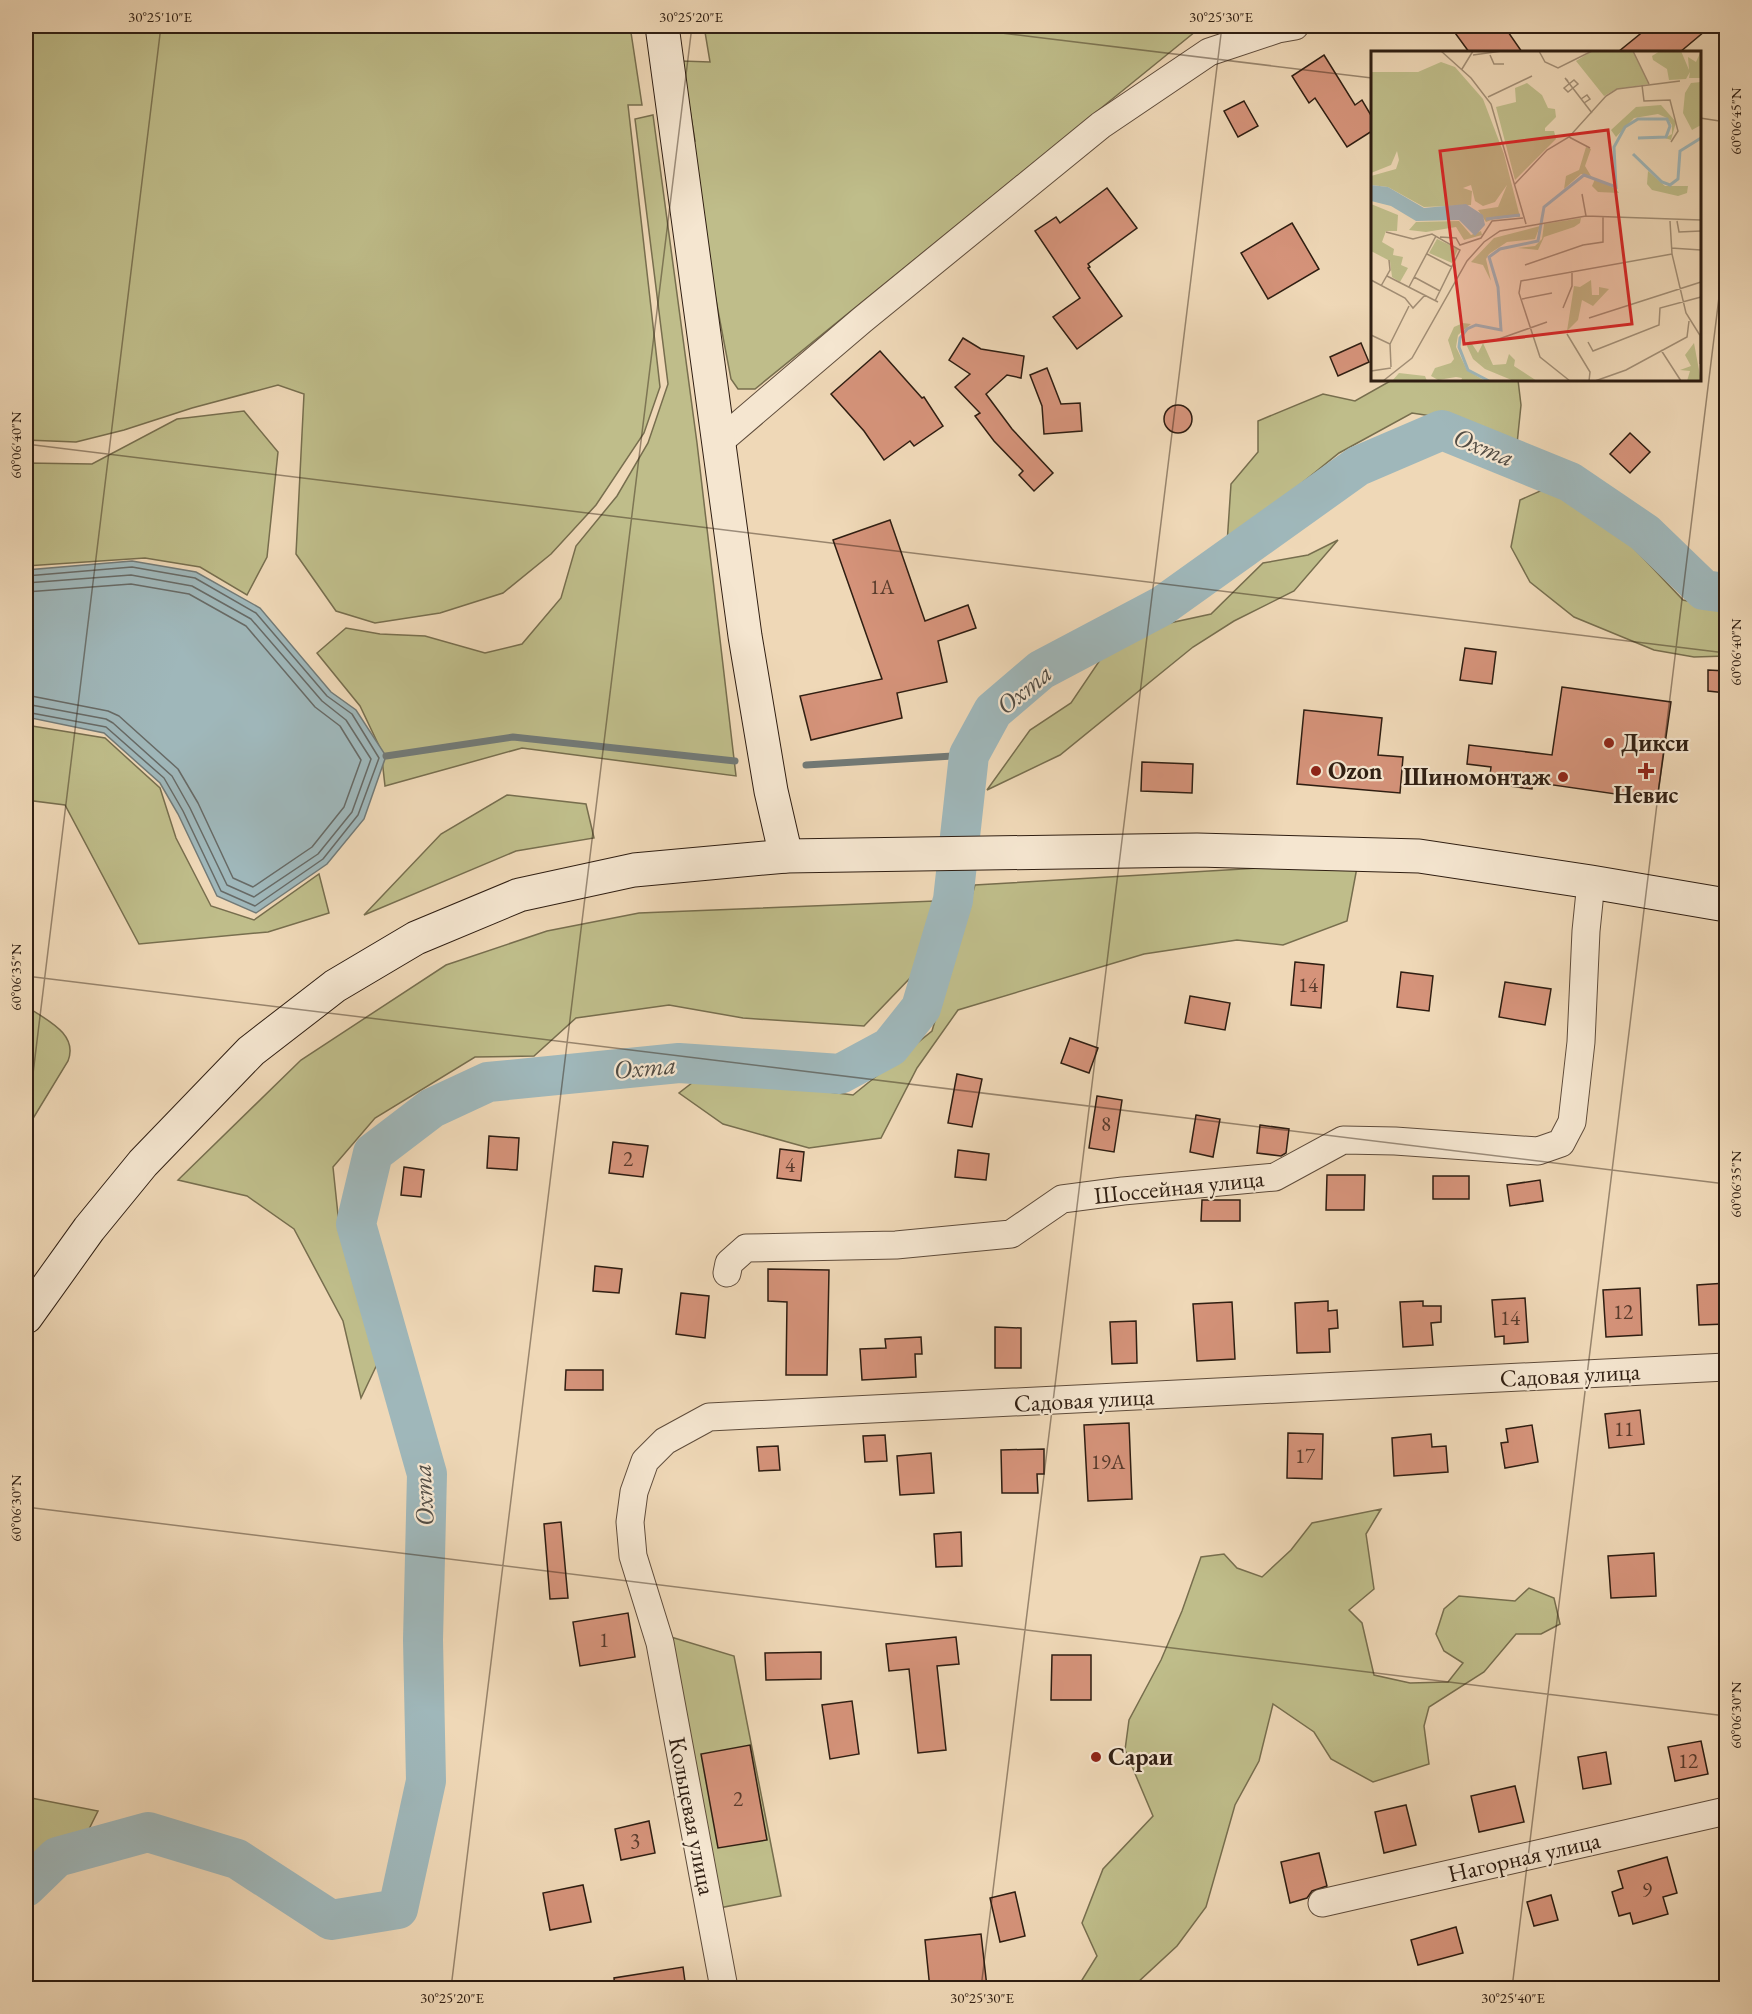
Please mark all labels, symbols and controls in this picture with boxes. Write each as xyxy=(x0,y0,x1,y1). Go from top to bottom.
text: 30°25'10"E xyxy=(128,7,193,26)
text: 30°25'20"E xyxy=(659,7,724,26)
text: 30°25'30"E xyxy=(1189,7,1254,26)
inset map xyxy=(1371,51,1701,381)
text: 60°06'45"N xyxy=(1726,87,1745,155)
text: 60°06'40"N xyxy=(6,411,25,479)
water label: Охта xyxy=(1449,419,1519,475)
house number: 1А xyxy=(870,573,895,600)
text: 60°06'40"N xyxy=(1726,618,1745,686)
water label: Охта xyxy=(989,656,1059,722)
place label: Дикси xyxy=(1621,727,1689,758)
marker: Дикси xyxy=(1602,736,1616,750)
place label: Ozon xyxy=(1328,755,1383,786)
place label: Шиномонтаж xyxy=(1403,761,1552,792)
marker: Ozon xyxy=(1309,764,1323,778)
marker: Невис xyxy=(1639,764,1653,778)
marker: Шиномонтаж xyxy=(1556,770,1570,784)
place label: Невис xyxy=(1614,779,1679,810)
text: 60°06'35"N xyxy=(6,943,25,1011)
house number: 14 xyxy=(1298,971,1319,998)
water label: Охта xyxy=(612,1047,678,1087)
house number: 8 xyxy=(1101,1110,1111,1137)
house number: 2 xyxy=(623,1145,633,1172)
text: 60°06'35"N xyxy=(1726,1150,1745,1218)
house number: 4 xyxy=(785,1151,796,1178)
street label: Шоссейная улица xyxy=(1092,1162,1266,1211)
house number: 12 xyxy=(1613,1298,1633,1325)
house number: 14 xyxy=(1500,1304,1521,1331)
street label: Садовая улица xyxy=(1499,1355,1641,1394)
street label: Садовая улица xyxy=(1013,1380,1155,1419)
house number: 11 xyxy=(1614,1415,1634,1442)
house number: 17 xyxy=(1295,1442,1316,1469)
house number: 19А xyxy=(1091,1448,1126,1475)
water label: Охта xyxy=(404,1463,442,1527)
text: 60°06'30"N xyxy=(6,1474,25,1542)
house number: 1 xyxy=(599,1626,609,1653)
text: 60°06'30"N xyxy=(1726,1681,1745,1749)
street label: Кольцевая улица xyxy=(662,1734,723,1898)
place label: Сараи xyxy=(1108,1741,1173,1772)
house number: 12 xyxy=(1678,1747,1698,1774)
marker: Сараи xyxy=(1089,1750,1103,1764)
house number: 2 xyxy=(733,1785,743,1812)
street label: Нагорная улица xyxy=(1445,1824,1604,1889)
house number: 3 xyxy=(630,1827,640,1854)
house number: 9 xyxy=(1642,1876,1652,1903)
text: 30°25'20"E xyxy=(420,1988,485,2007)
text: 30°25'30"E xyxy=(950,1988,1015,2007)
text: 30°25'40"E xyxy=(1481,1988,1546,2007)

